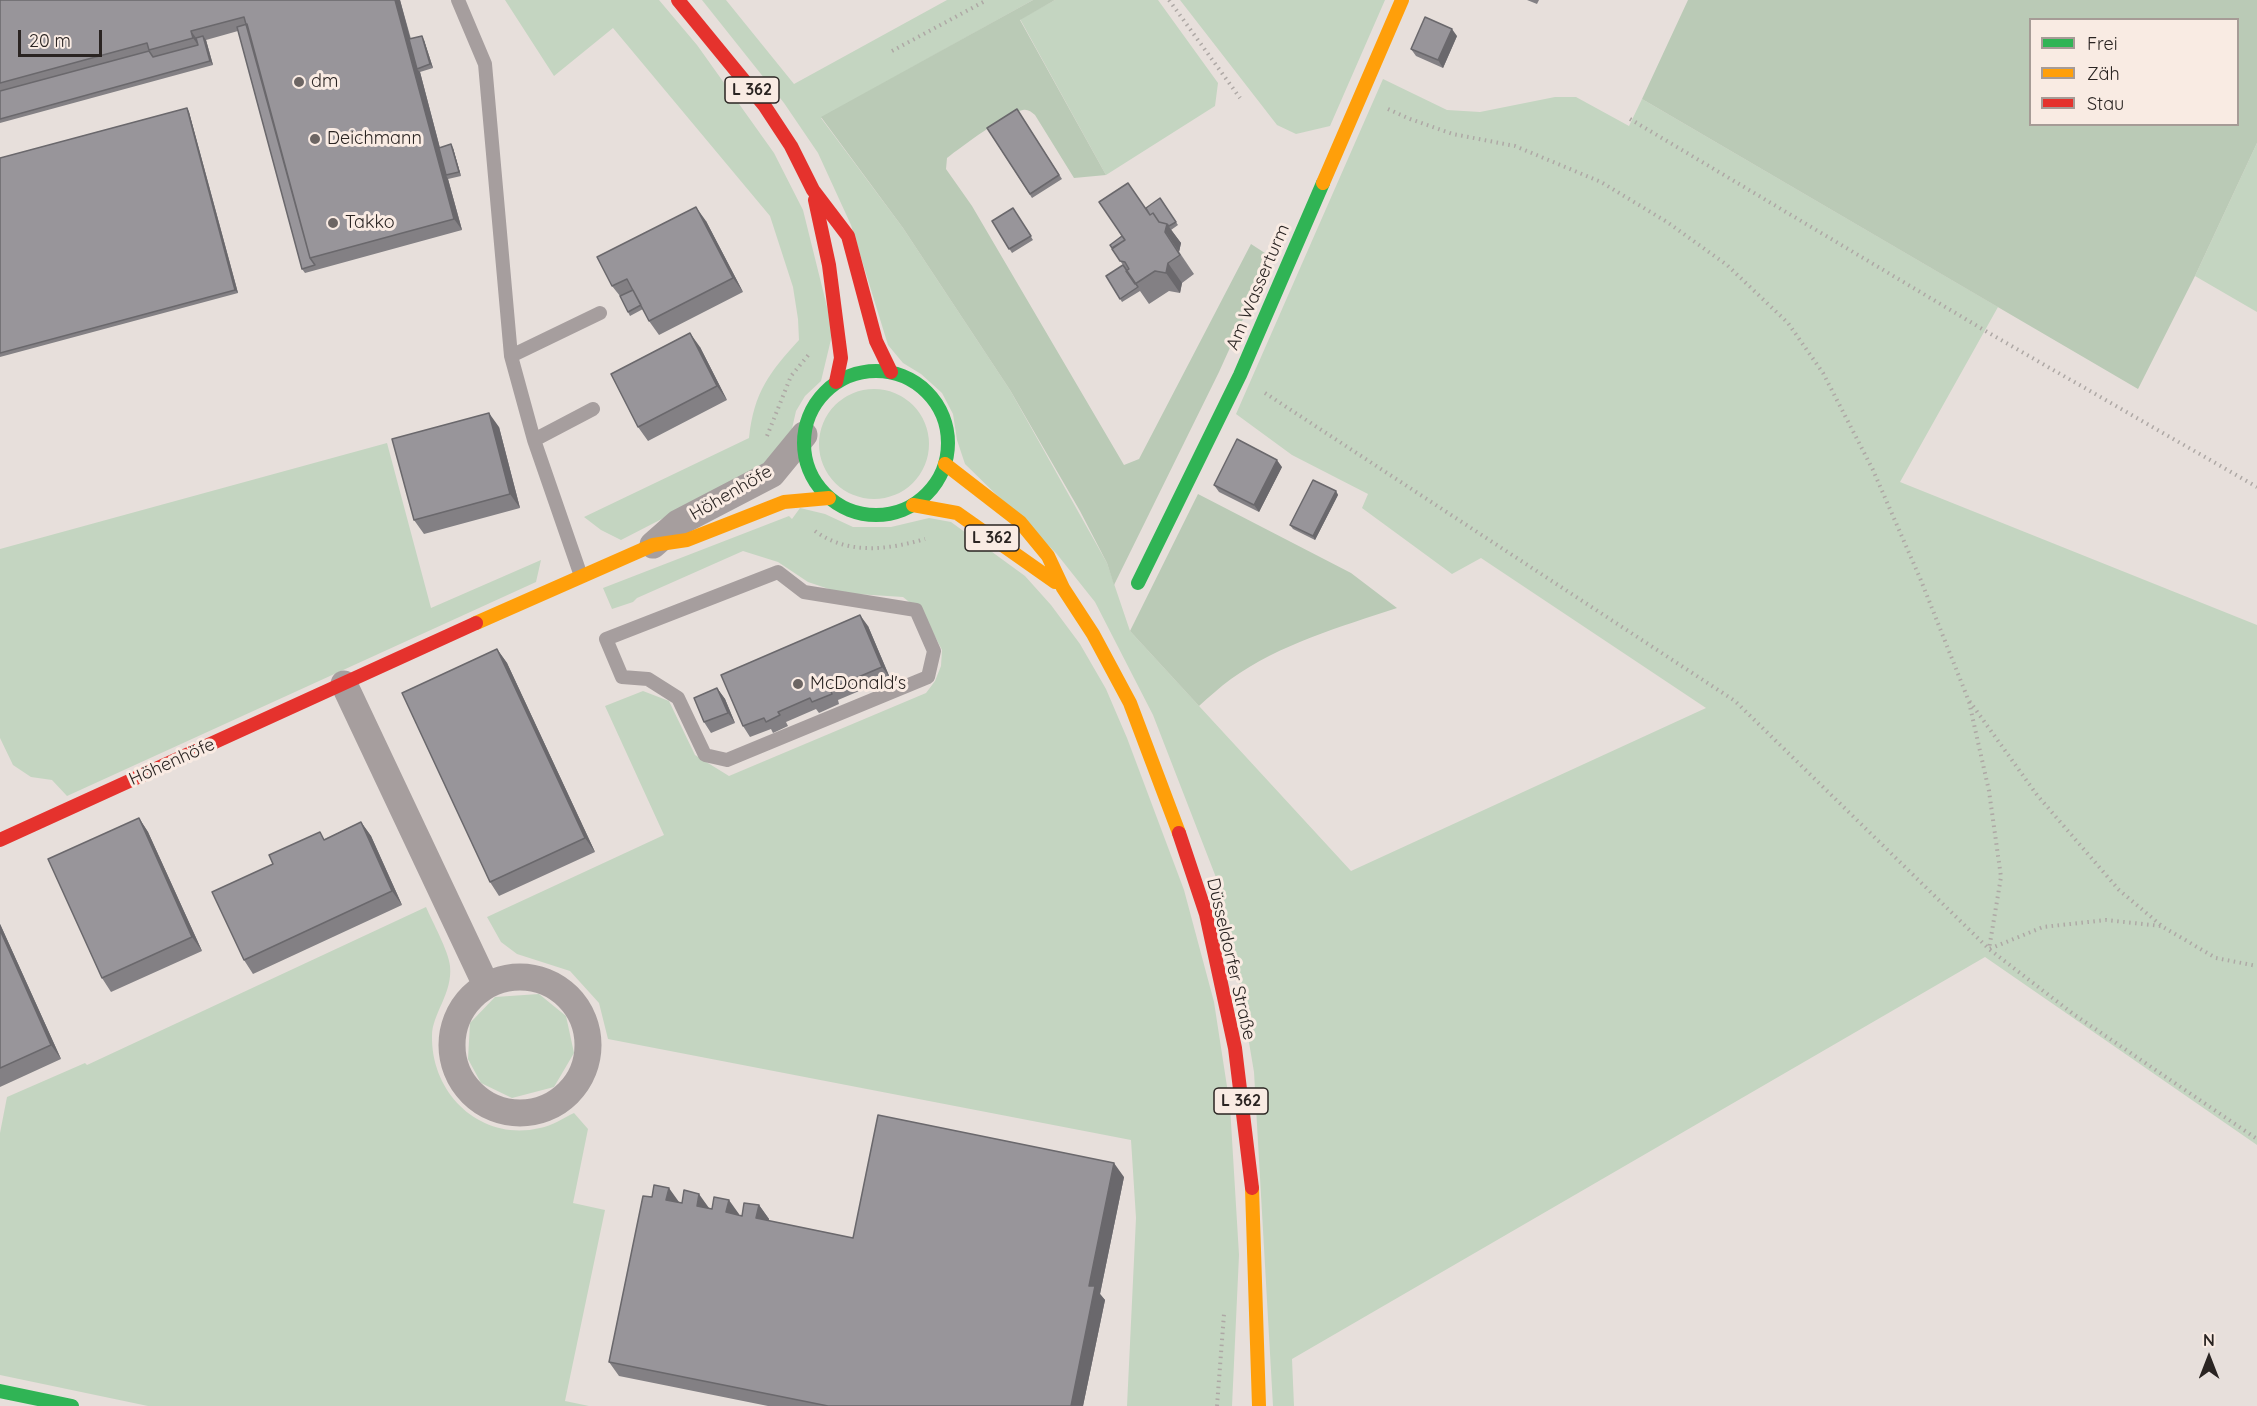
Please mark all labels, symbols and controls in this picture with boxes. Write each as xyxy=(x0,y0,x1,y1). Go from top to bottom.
scale bar xyxy=(21,18,105,56)
legend xyxy=(2029,18,2239,126)
text: 20 m xyxy=(29,29,71,52)
text: Frei xyxy=(2087,32,2118,55)
text: Zäh xyxy=(2087,62,2120,85)
place label: dm xyxy=(311,71,338,93)
marker: dm xyxy=(292,75,306,89)
road number: L 362 xyxy=(725,77,779,103)
text: Stau xyxy=(2087,92,2124,115)
place label: Deichmann xyxy=(327,128,422,150)
marker: Deichmann xyxy=(308,132,322,146)
place label: Takko xyxy=(345,212,395,234)
marker: Takko xyxy=(326,216,340,230)
street label: Am Wasserturm xyxy=(1222,221,1294,353)
street label: Höhenhöfe xyxy=(686,461,776,525)
road number: L 362 xyxy=(965,525,1019,551)
place label: McDonald's xyxy=(810,673,906,695)
marker: McDonald's xyxy=(791,677,805,691)
street label: Höhenhöfe xyxy=(126,733,218,791)
street label: Düsseldorfer Straße xyxy=(1202,876,1260,1042)
road number: L 362 xyxy=(1214,1088,1268,1114)
north arrow xyxy=(2179,1328,2239,1388)
text: N xyxy=(2203,1330,2215,1350)

